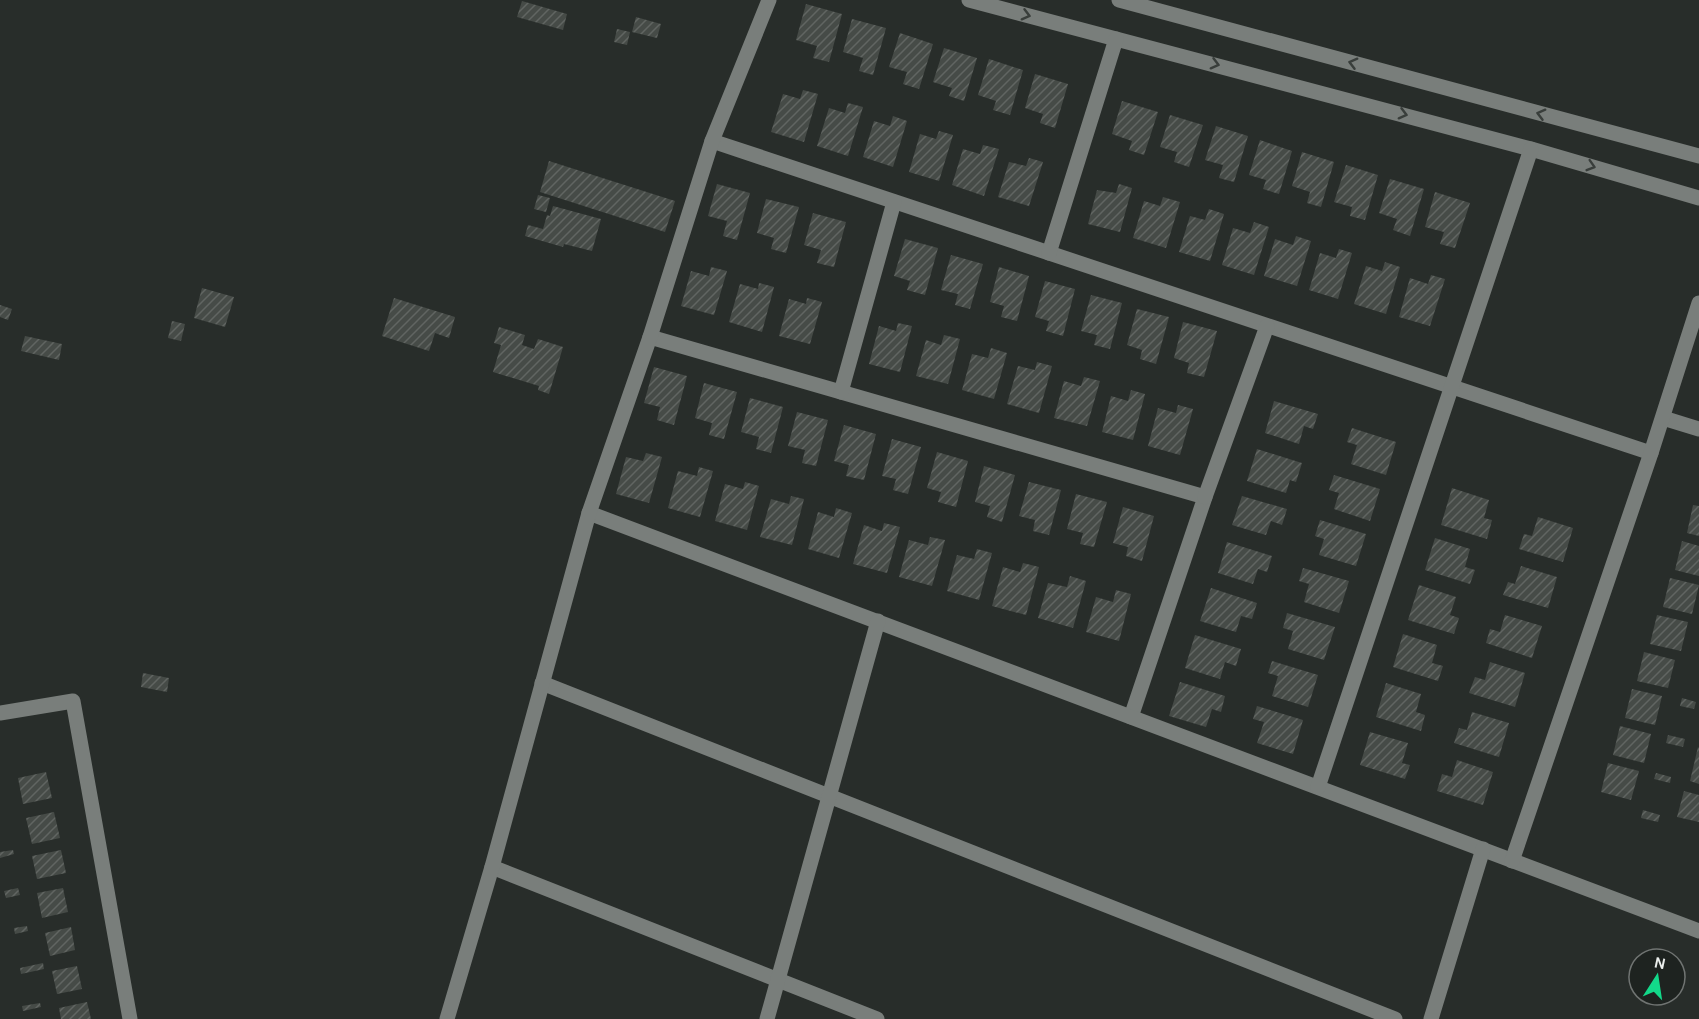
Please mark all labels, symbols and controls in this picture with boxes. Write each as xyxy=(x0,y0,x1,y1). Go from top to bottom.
one-way arrow xyxy=(1020,8,1031,20)
one-way arrow xyxy=(1209,57,1219,70)
one-way arrow xyxy=(1348,58,1359,70)
one-way arrow xyxy=(1398,107,1408,120)
one-way arrow xyxy=(1536,109,1547,121)
one-way arrow xyxy=(1585,159,1596,171)
north arrow xyxy=(1627,947,1687,1007)
text: N xyxy=(1652,952,1668,973)

